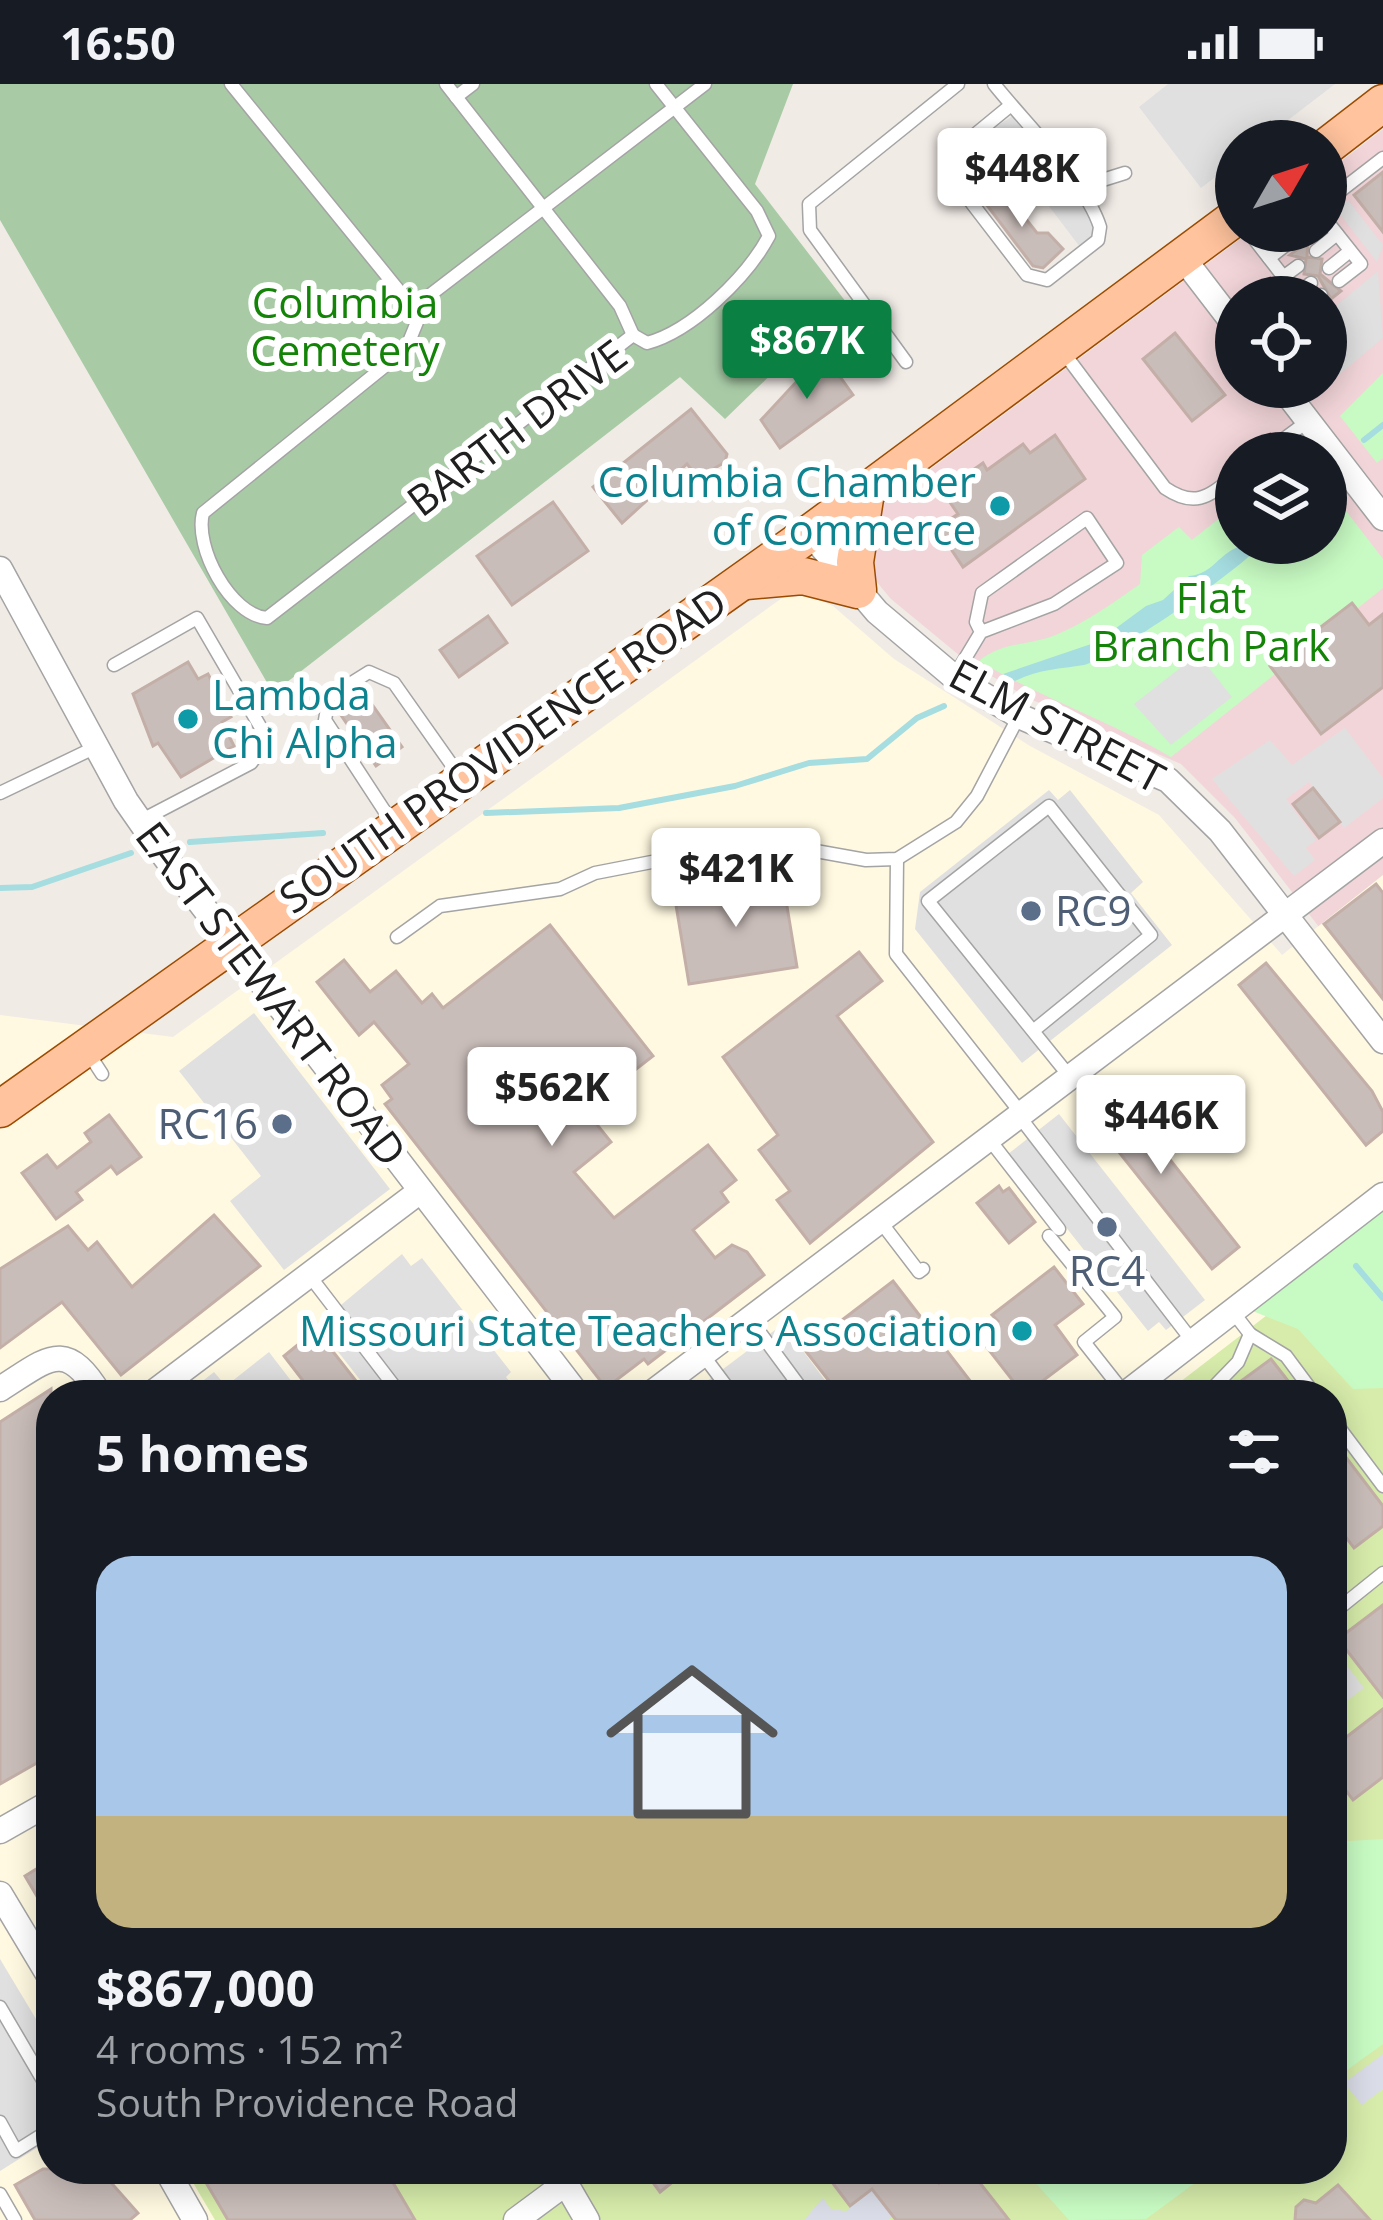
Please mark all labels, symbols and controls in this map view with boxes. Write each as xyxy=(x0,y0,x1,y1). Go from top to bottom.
text: 16:50 xyxy=(60,12,176,73)
north arrow xyxy=(1215,120,1347,252)
map controls xyxy=(1215,120,1347,564)
pin: $448K xyxy=(938,128,1106,230)
text: $448K xyxy=(964,140,1080,193)
park label: Columbia Cemetery xyxy=(250,273,441,378)
button: locate xyxy=(1215,276,1347,408)
pin: $867K xyxy=(723,300,891,402)
text: $867K xyxy=(749,312,865,365)
street label: BARTH DRIVE xyxy=(395,325,638,528)
button: layers xyxy=(1215,432,1347,564)
place label: Columbia Chamber of Commerce xyxy=(598,452,976,557)
marker: Columbia Chamber of Commerce xyxy=(987,493,1013,519)
park label: Flat Branch Park xyxy=(1092,568,1330,673)
street label: SOUTH PROVIDENCE ROAD xyxy=(267,572,737,925)
street label: ELM STREET xyxy=(940,644,1175,805)
place label: Lambda Chi Alpha xyxy=(212,665,398,770)
marker: Lambda Chi Alpha xyxy=(175,706,201,732)
street label: EAST STEWART ROAD xyxy=(124,809,421,1177)
pin: $421K xyxy=(652,828,820,930)
text: $421K xyxy=(678,840,794,893)
place label: RC9 xyxy=(1055,881,1131,938)
marker: RC9 xyxy=(1018,898,1044,924)
pin: $562K xyxy=(468,1047,636,1149)
text: $562K xyxy=(494,1059,610,1112)
pin: $446K xyxy=(1077,1075,1245,1177)
text: $446K xyxy=(1103,1087,1219,1140)
place label: RC16 xyxy=(158,1094,258,1151)
marker: RC16 xyxy=(269,1111,295,1137)
marker: RC4 xyxy=(1094,1214,1120,1240)
place label: RC4 xyxy=(1069,1241,1145,1298)
place label: Missouri State Teachers Association xyxy=(299,1301,998,1358)
marker: Missouri State Teachers Association xyxy=(1009,1318,1035,1344)
text: 5 homes xyxy=(96,1417,309,1487)
icon: filters xyxy=(1221,1419,1287,1485)
icon: home xyxy=(584,1634,800,1850)
text: $867,000 xyxy=(96,1952,315,2022)
text: 4 rooms · 152 m² xyxy=(96,2022,403,2075)
text: South Providence Road xyxy=(96,2075,518,2128)

